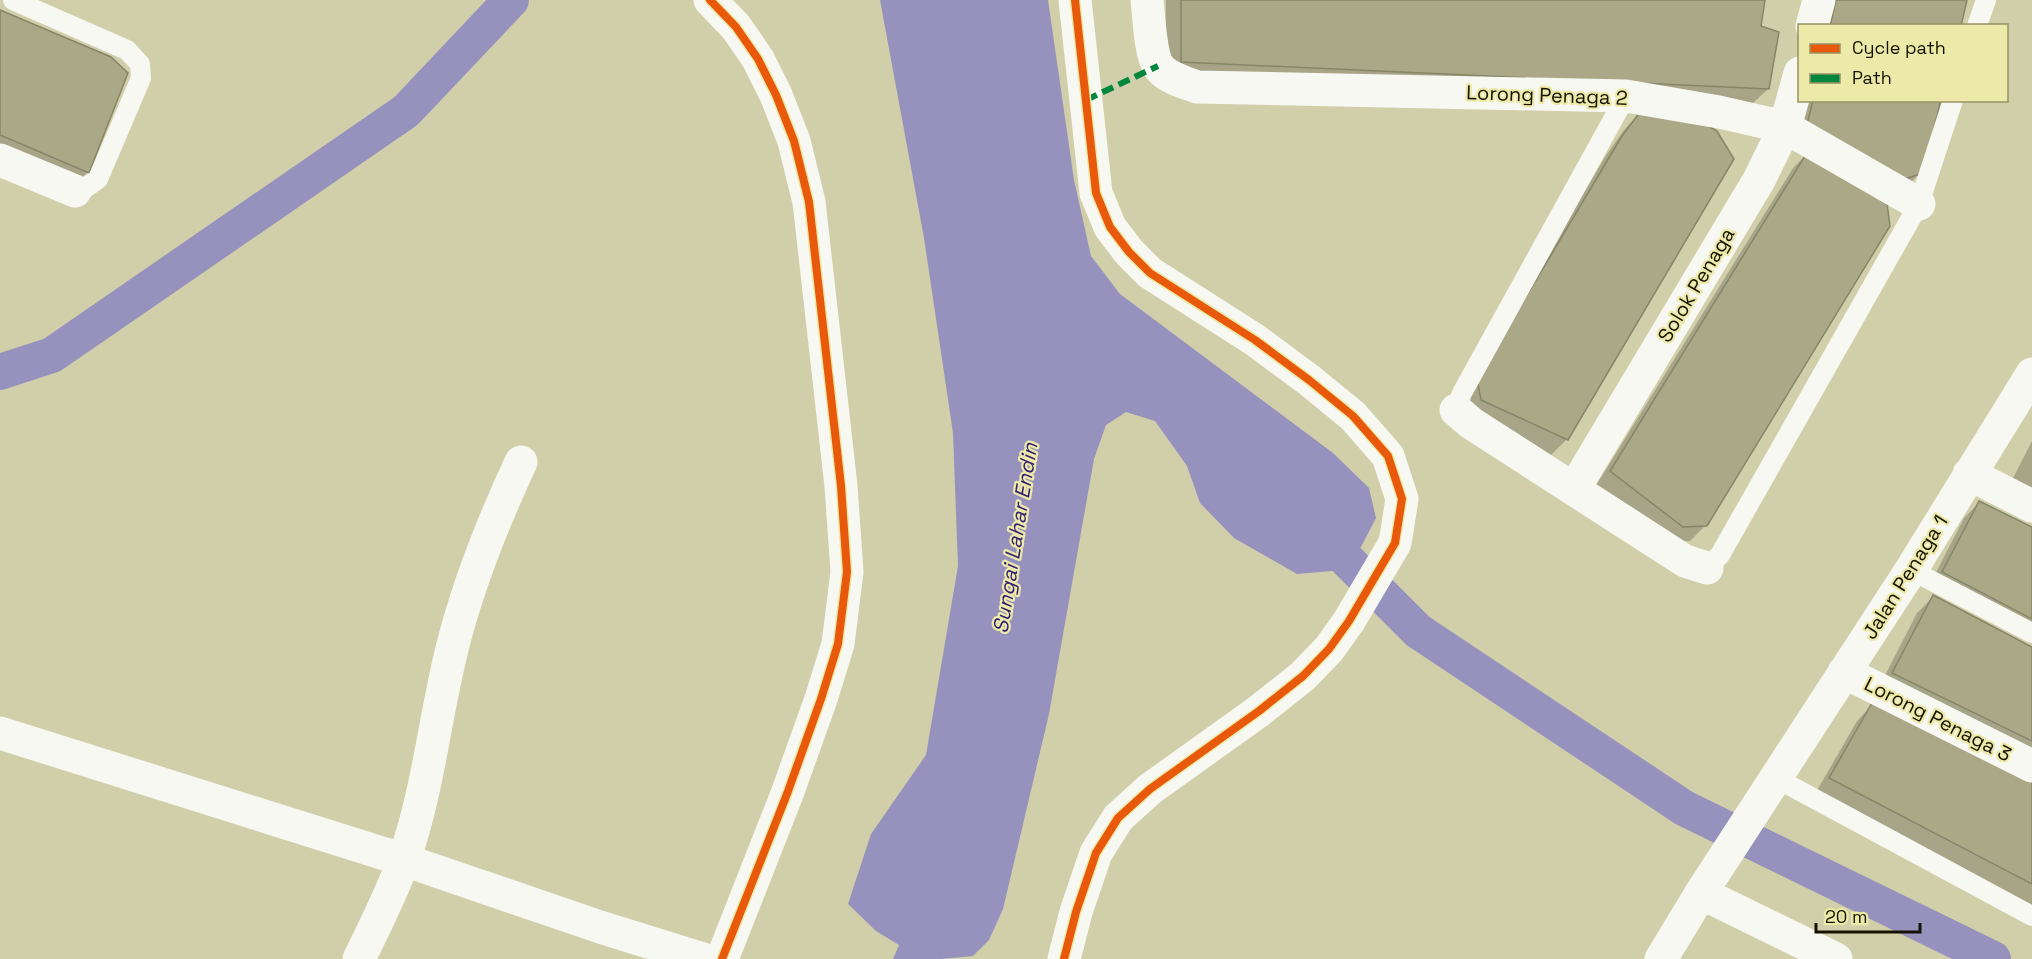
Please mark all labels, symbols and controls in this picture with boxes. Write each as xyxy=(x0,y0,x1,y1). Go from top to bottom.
legend xyxy=(1798,24,2008,102)
text: Cycle path xyxy=(1852,36,1946,59)
text: Path xyxy=(1852,66,1892,89)
street label: Lorong Penaga 2 xyxy=(1466,79,1628,111)
street label: Solok Penaga xyxy=(1652,223,1740,347)
water label: Sungai Lahar Endin xyxy=(987,440,1044,635)
street label: Jalan Penaga 1 xyxy=(1856,510,1954,644)
street label: Lorong Penaga 3 xyxy=(1860,671,2016,767)
scale bar xyxy=(1816,896,1920,934)
text: 20 m xyxy=(1825,905,1868,928)

